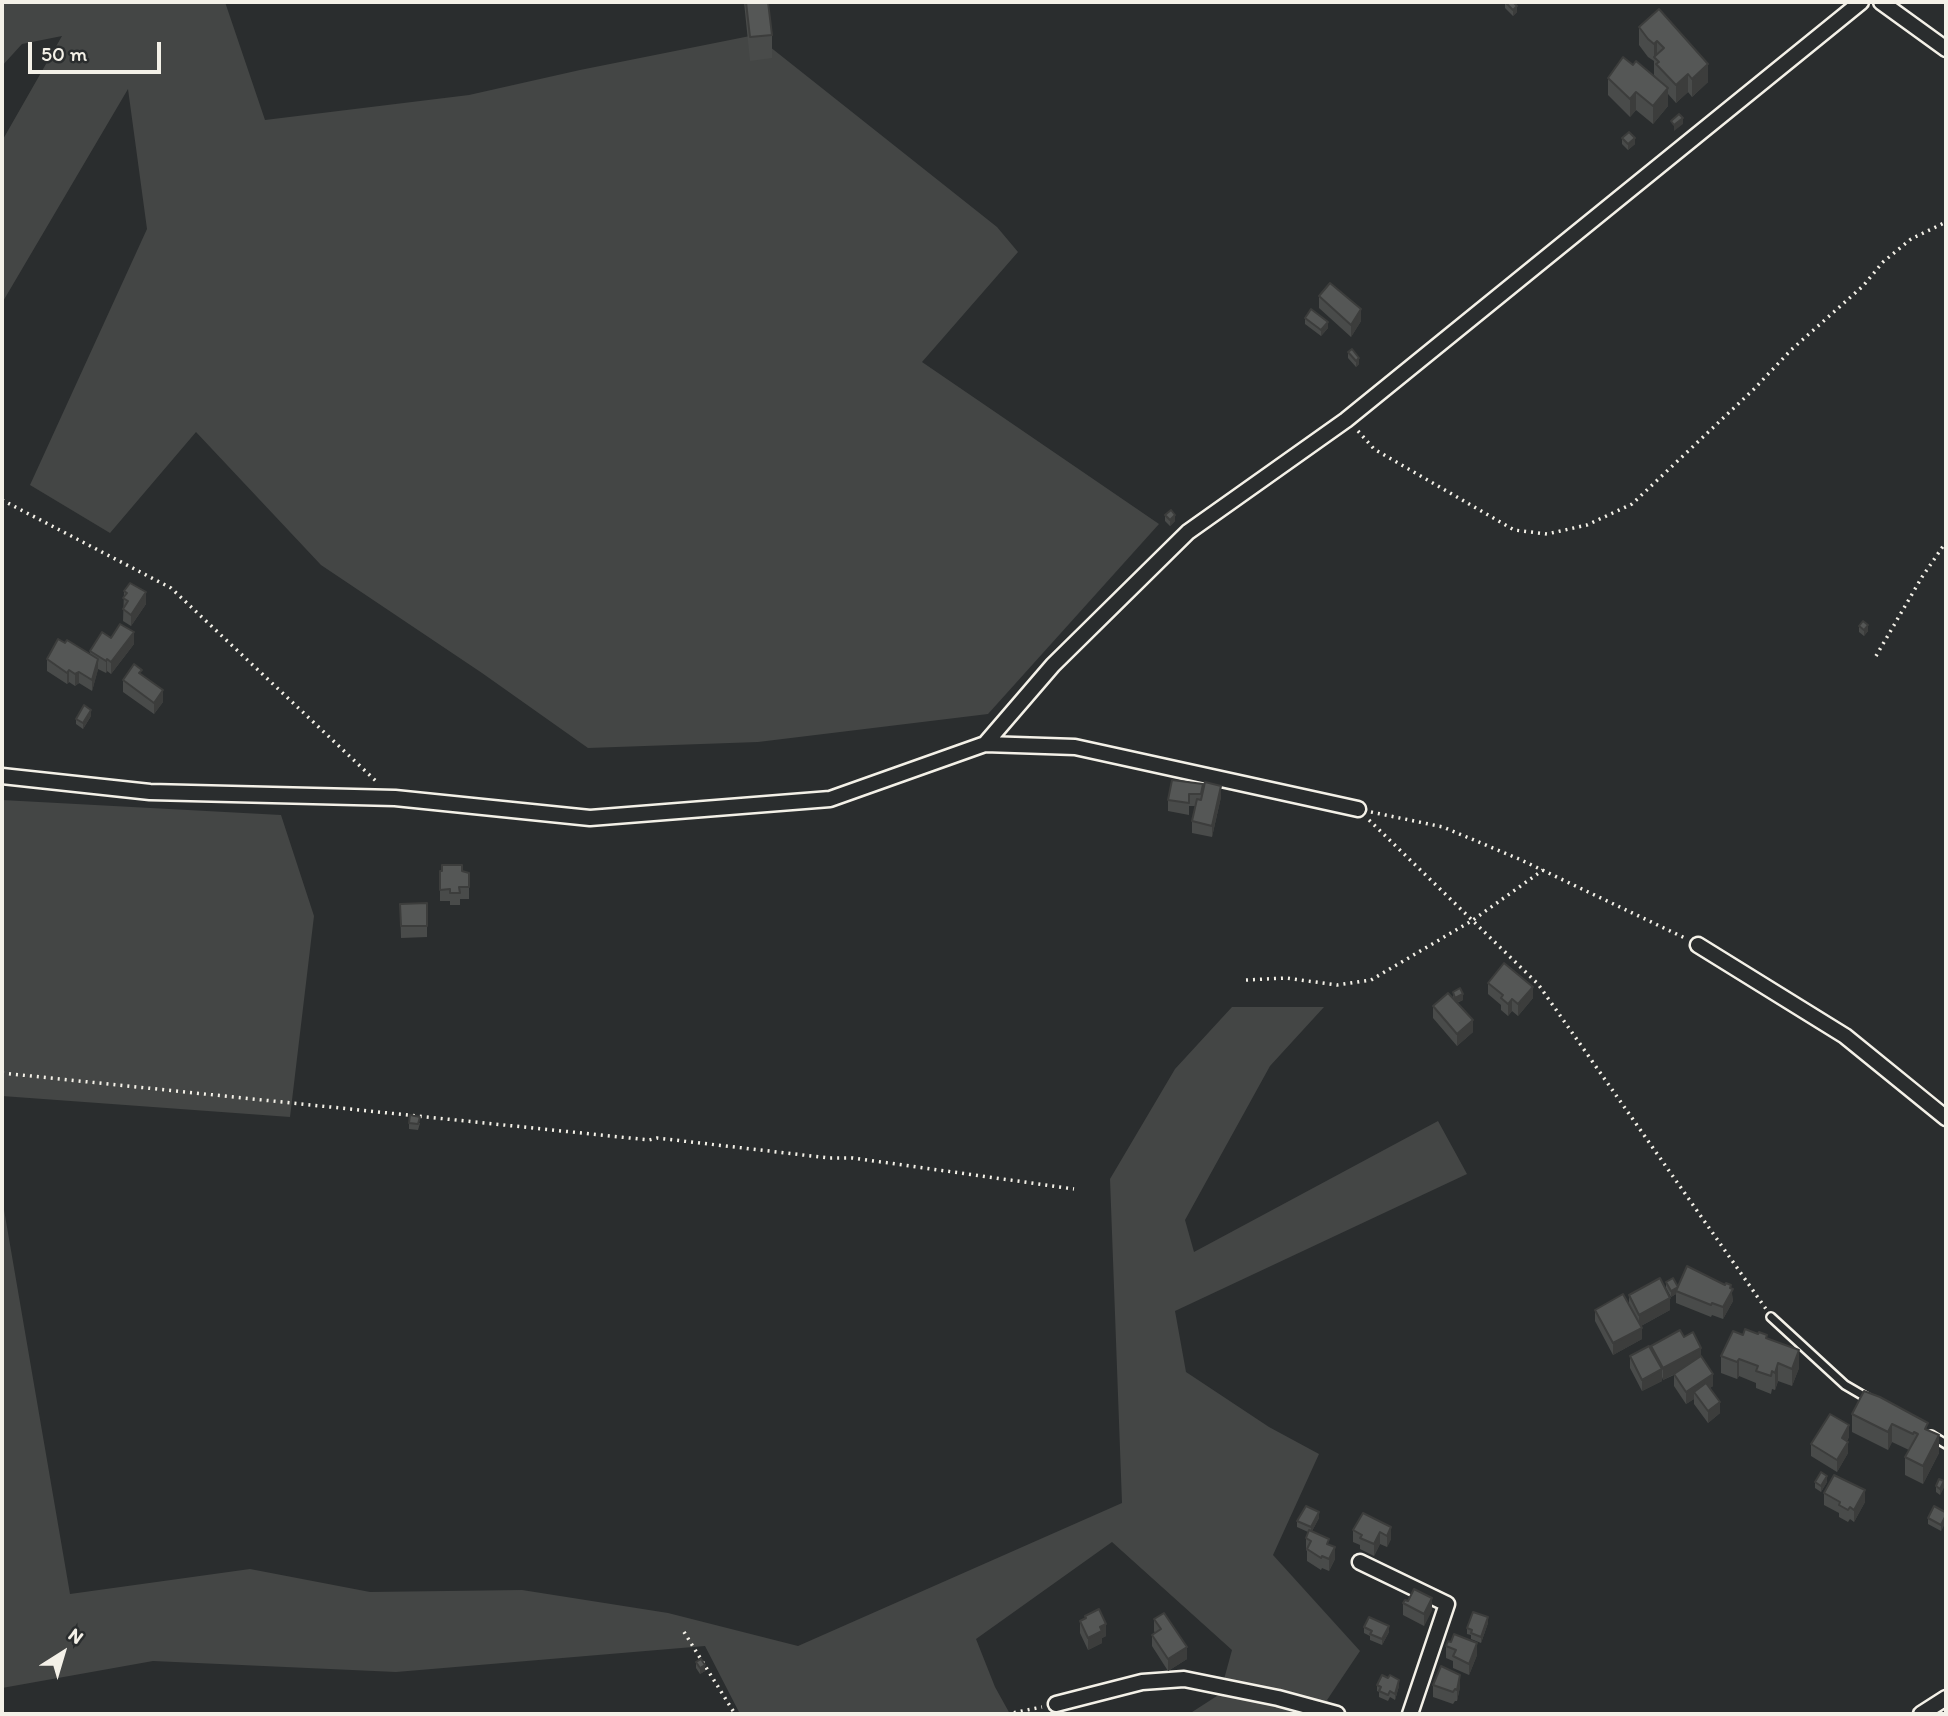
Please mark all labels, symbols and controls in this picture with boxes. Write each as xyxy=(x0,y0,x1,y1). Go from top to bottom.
scale bar xyxy=(32,28,164,72)
text: 50 m xyxy=(41,41,87,66)
north arrow xyxy=(28,1618,98,1688)
text: N xyxy=(64,1623,88,1649)

